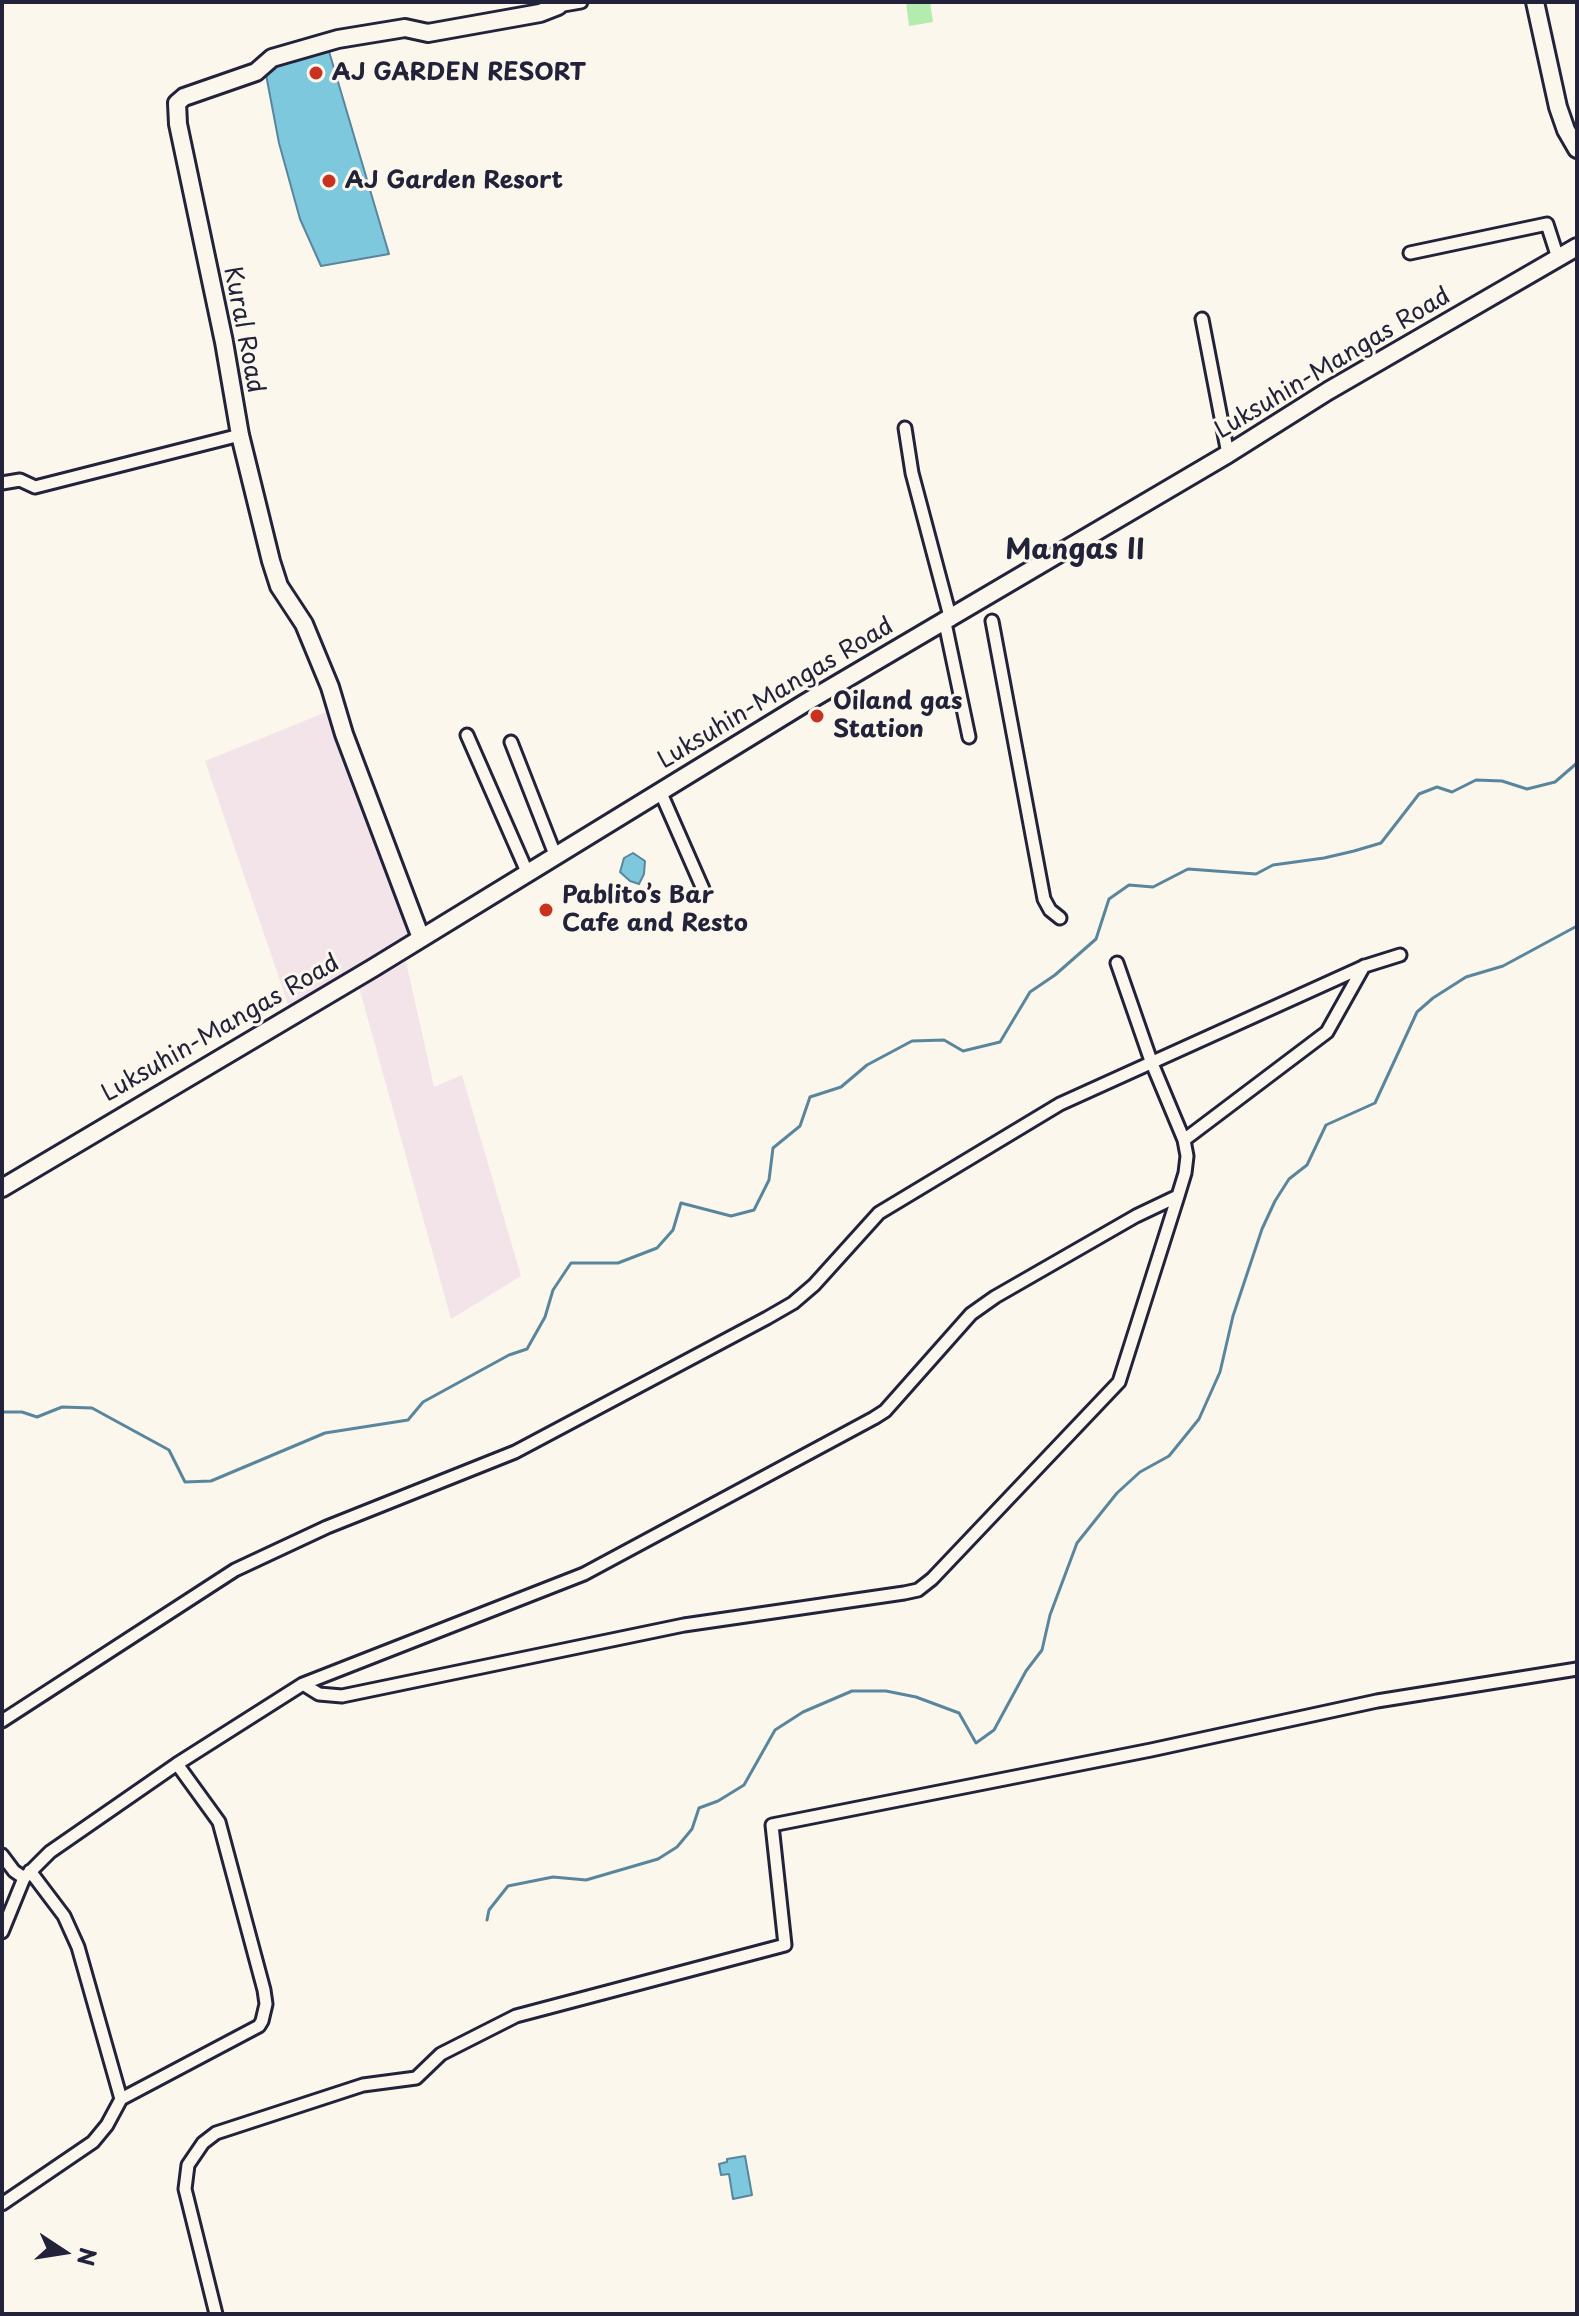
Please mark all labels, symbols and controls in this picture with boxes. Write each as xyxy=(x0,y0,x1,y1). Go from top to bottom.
place label: AJ GARDEN RESORT xyxy=(332,59,586,87)
marker: AJ GARDEN RESORT xyxy=(307,64,325,82)
place label: AJ Garden Resort xyxy=(345,167,563,195)
marker: AJ Garden Resort xyxy=(320,172,338,190)
street label: Kural Road xyxy=(217,264,269,396)
street label: Luksuhin-Mangas Road xyxy=(1210,282,1456,446)
district label: Mangas II xyxy=(1005,534,1145,568)
street label: Luksuhin-Mangas Road xyxy=(653,612,899,776)
place label: Oiland gas Station xyxy=(833,688,962,744)
marker: Oiland gas Station xyxy=(808,707,826,725)
place label: Pablito’s Bar Cafe and Resto xyxy=(562,882,748,938)
marker: Pablito’s Bar Cafe and Resto xyxy=(537,901,555,919)
street label: Luksuhin-Mangas Road xyxy=(97,949,345,1109)
north arrow xyxy=(24,2212,104,2292)
text: N xyxy=(70,2245,106,2269)

